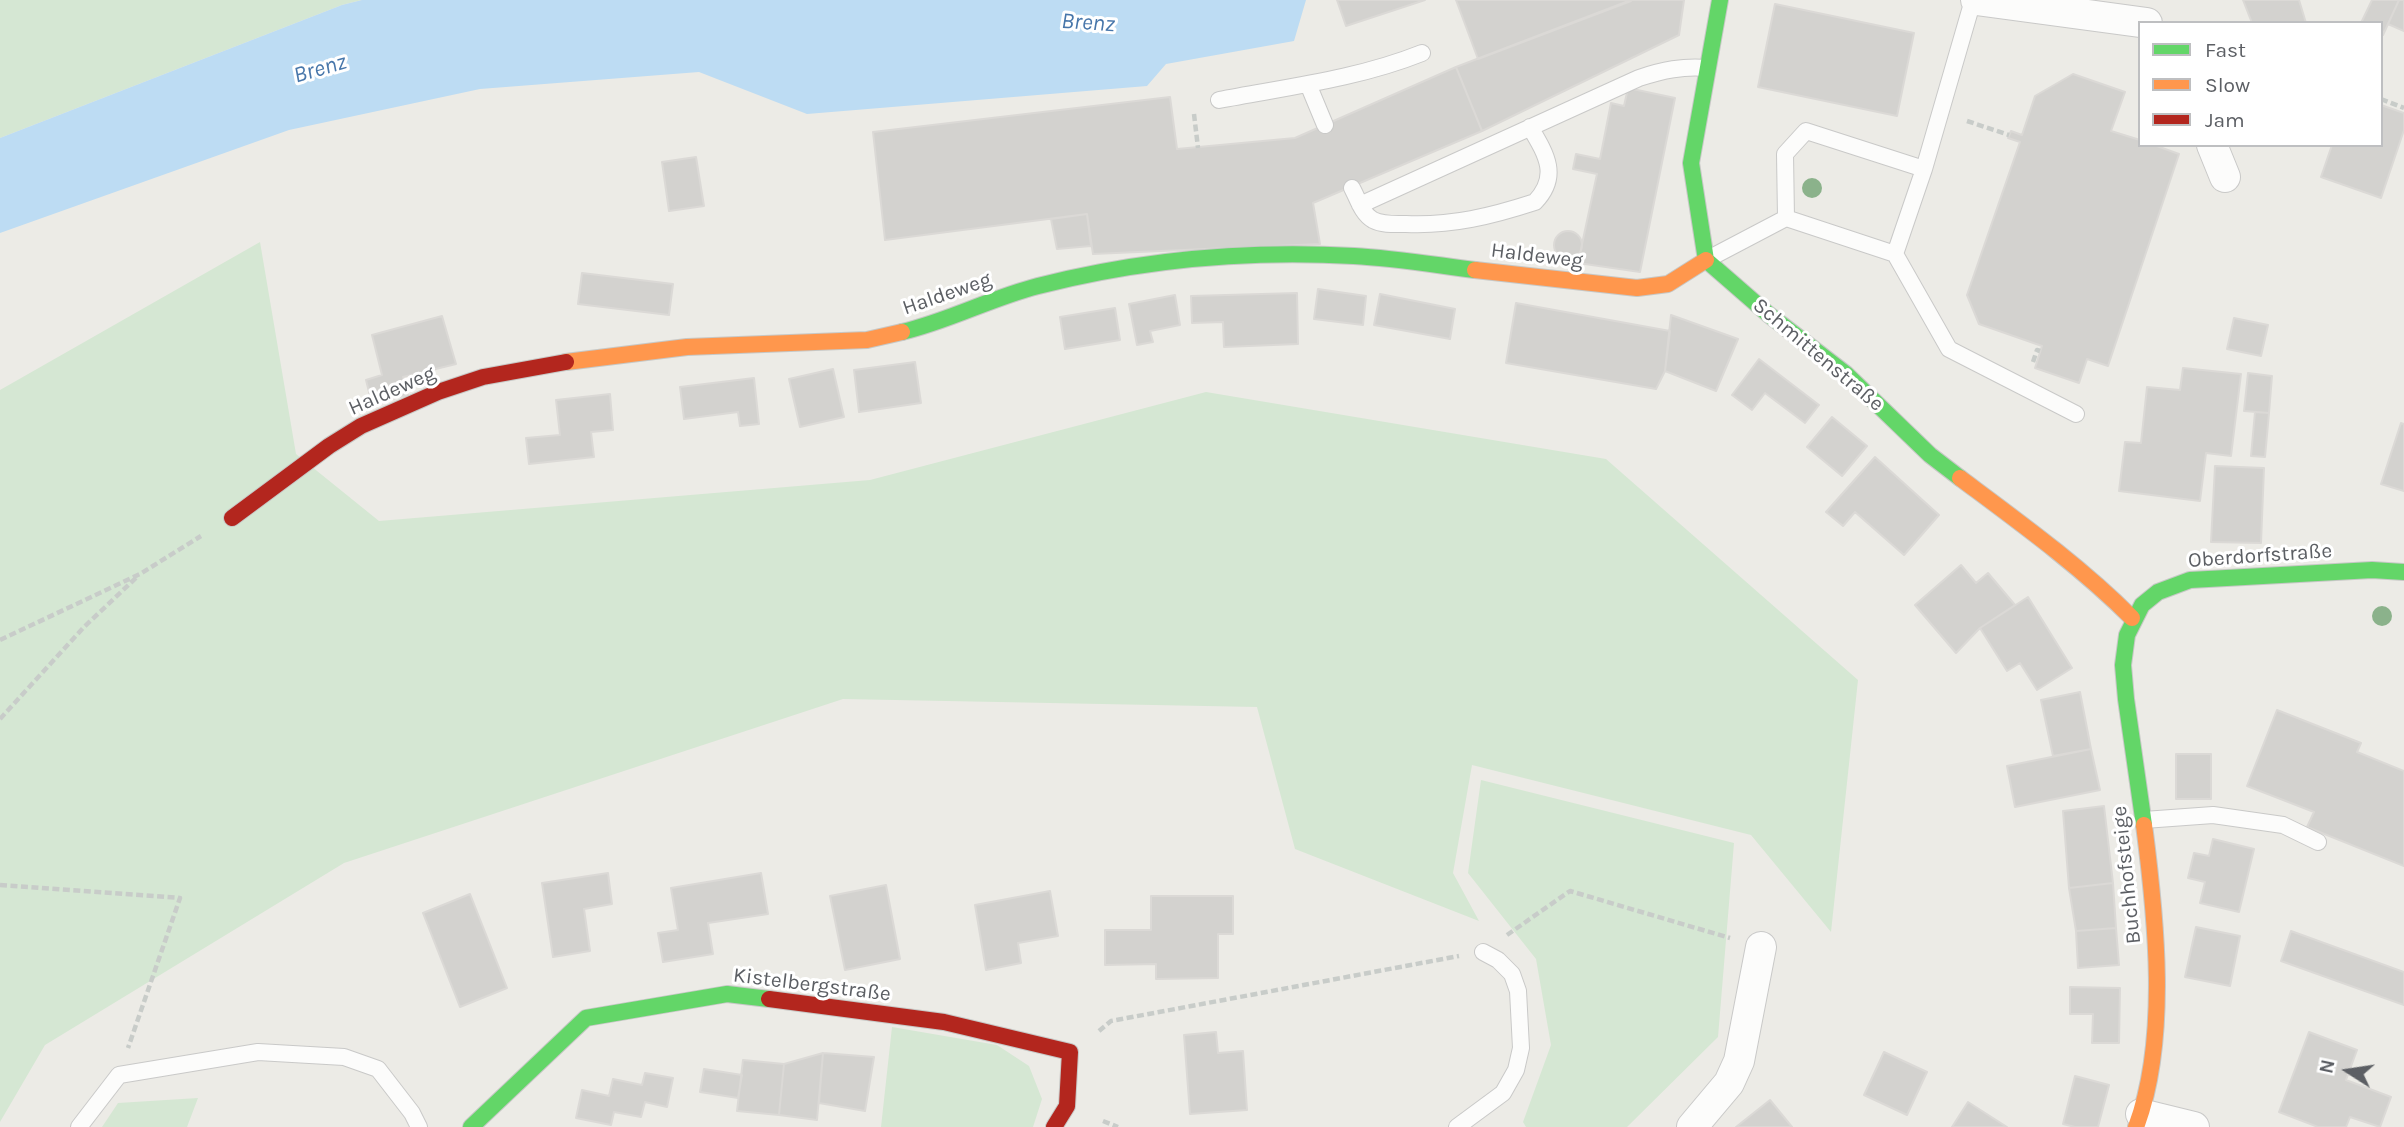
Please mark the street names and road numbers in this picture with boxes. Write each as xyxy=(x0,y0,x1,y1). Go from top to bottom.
street label: Haldeweg xyxy=(1490,238,1584,274)
street label: Haldeweg xyxy=(899,267,995,321)
street label: Schmittenstraße xyxy=(1747,293,1889,417)
street label: Haldeweg xyxy=(345,361,439,421)
street label: Oberdorfstraße xyxy=(2187,538,2333,574)
street label: Buchhofsteige xyxy=(2107,805,2147,945)
street label: Kistelbergstraße xyxy=(732,963,892,1007)

